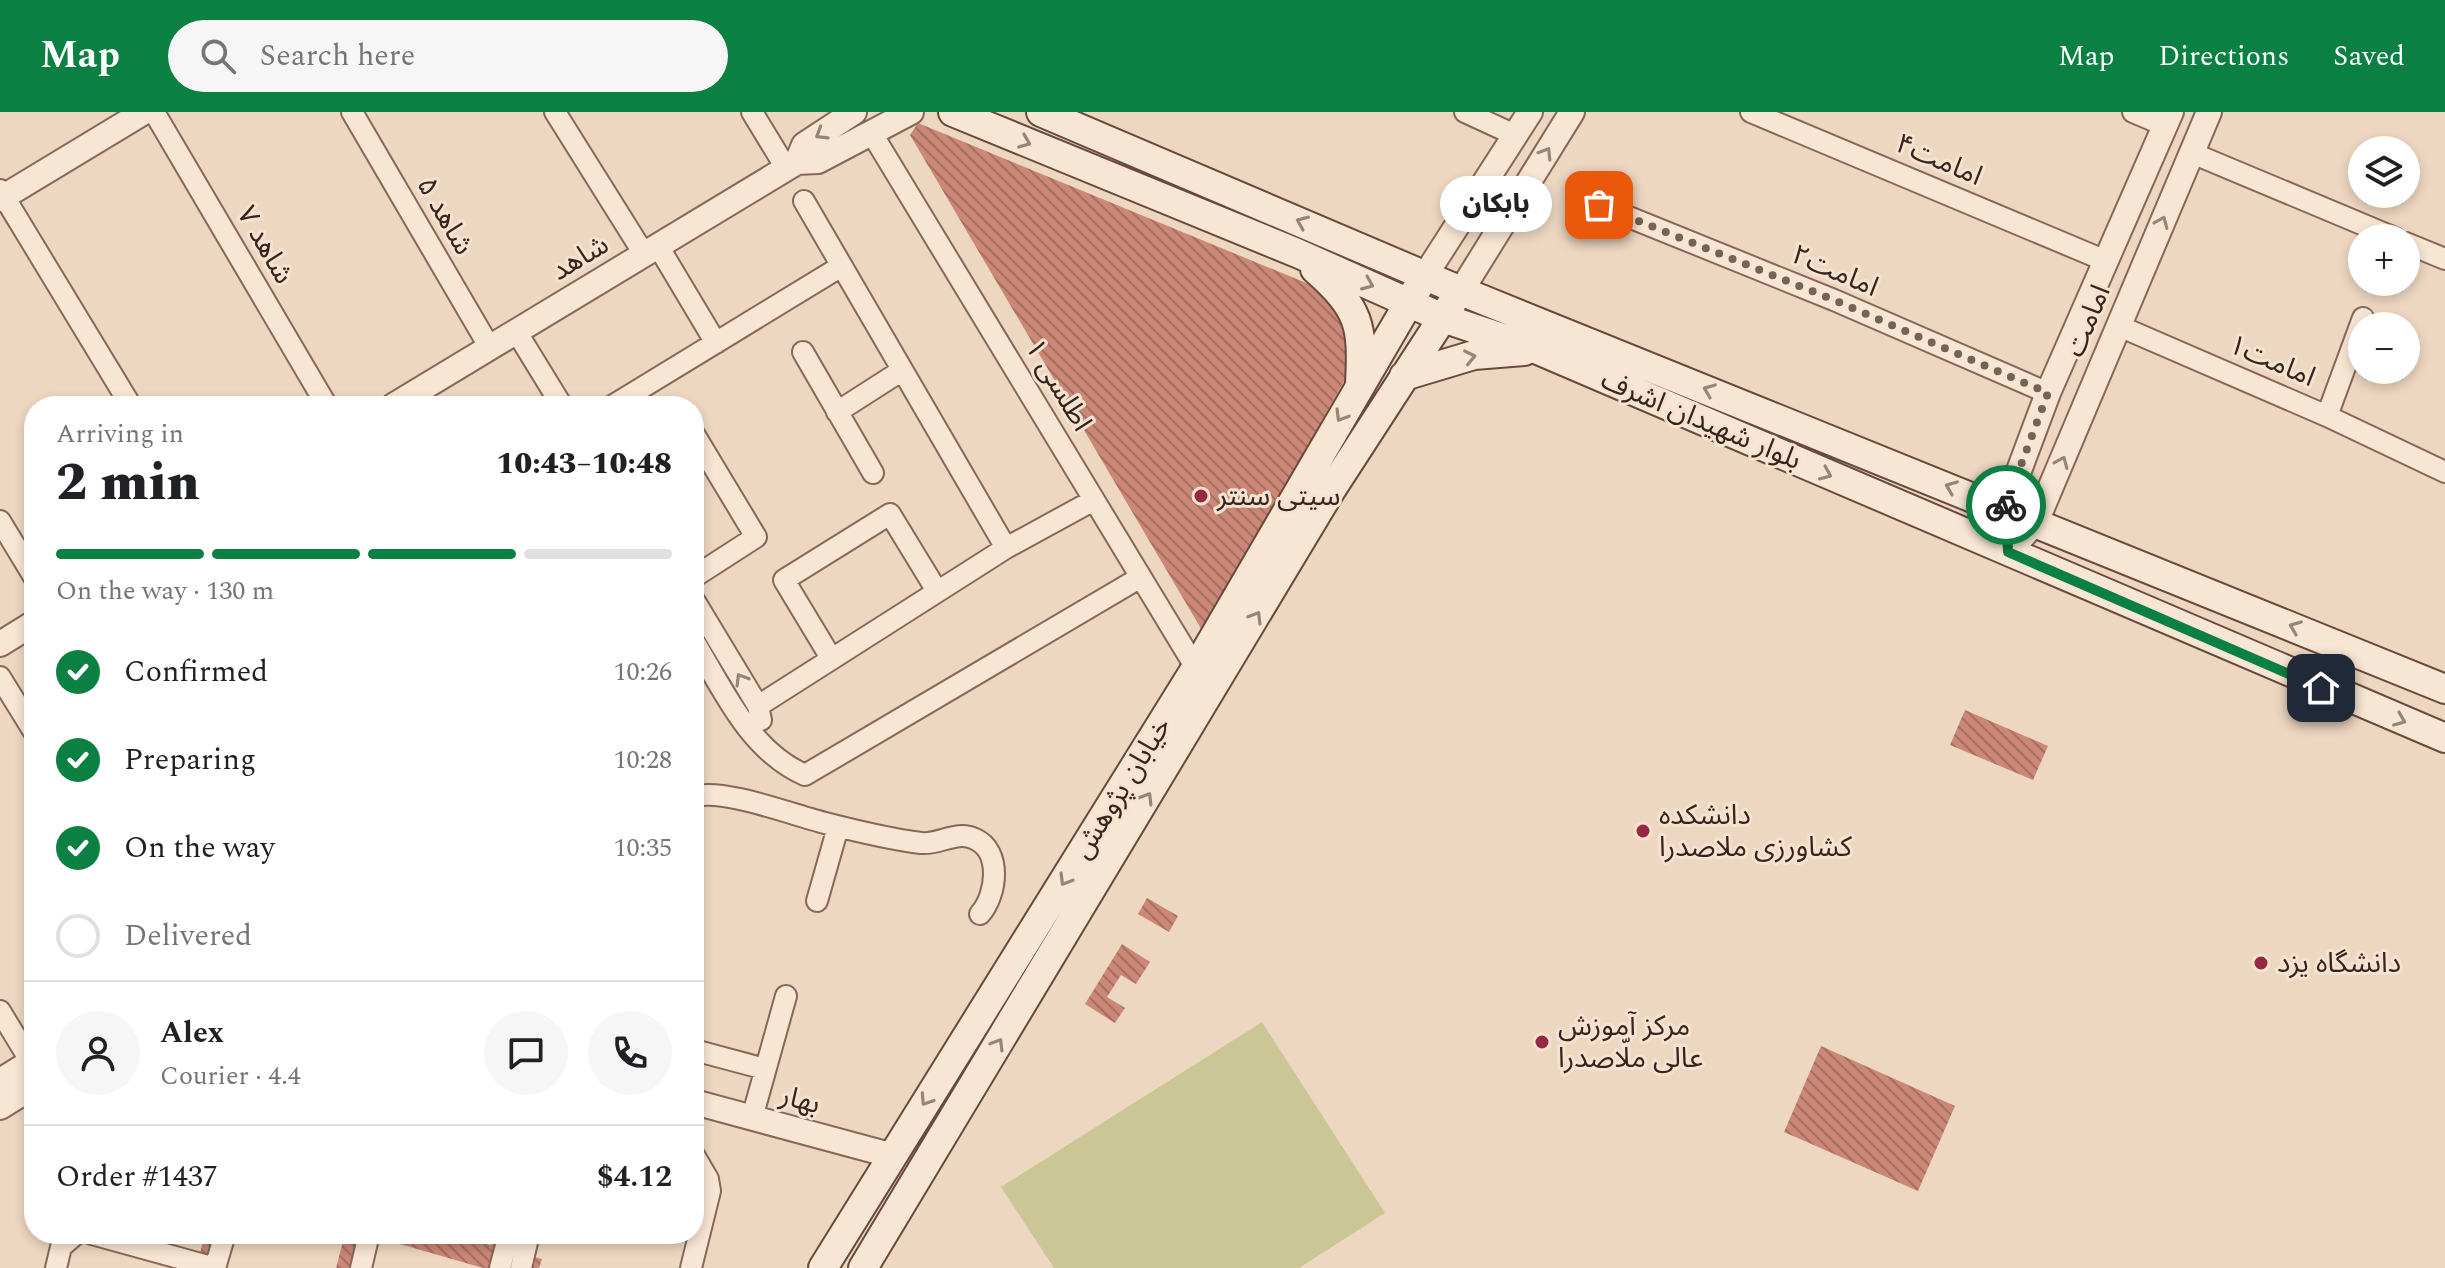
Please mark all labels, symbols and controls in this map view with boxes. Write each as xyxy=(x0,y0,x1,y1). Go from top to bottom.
search box xyxy=(168,20,728,92)
text: Map xyxy=(40,27,120,85)
text: Search here xyxy=(260,33,415,79)
icon: search xyxy=(196,34,240,78)
text: Map xyxy=(2058,35,2115,78)
text: Directions xyxy=(2159,35,2289,78)
text: Saved xyxy=(2333,35,2405,78)
street label: امامت۴ xyxy=(1889,122,1989,198)
one-way arrow xyxy=(816,124,830,139)
one-way arrow xyxy=(1017,132,1031,148)
map controls xyxy=(2348,136,2420,384)
button: layers xyxy=(2348,136,2420,208)
one-way arrow xyxy=(1537,148,1552,162)
street label: شاهد ۵ xyxy=(405,169,485,263)
pin xyxy=(1565,171,1633,239)
callout: بابکان xyxy=(1439,177,1551,233)
icon: bag xyxy=(1577,183,1621,227)
text: بابکان xyxy=(1462,184,1530,224)
street label: شاهد ۷ xyxy=(225,198,305,292)
one-way arrow xyxy=(1296,215,1310,231)
one-way arrow xyxy=(2153,216,2169,231)
street label: شاهد xyxy=(543,224,617,292)
button: + xyxy=(2348,224,2420,296)
street label: امامت۲ xyxy=(1785,233,1885,309)
one-way arrow xyxy=(1360,274,1375,290)
street label: امامت xyxy=(2054,278,2122,364)
button: − xyxy=(2348,312,2420,384)
street label: امامت۱ xyxy=(2222,323,2322,399)
street label: اطلسی ۱ xyxy=(1013,330,1103,440)
one-way arrow xyxy=(1463,349,1476,366)
street label: بلوار شهیدان اشرف xyxy=(1594,358,1808,482)
one-way arrow xyxy=(1703,383,1717,400)
one-way arrow xyxy=(1335,407,1351,422)
text: Arriving in xyxy=(56,414,184,454)
text: 10:43–10:48 xyxy=(496,441,672,487)
text: 2 min xyxy=(56,444,200,523)
one-way arrow xyxy=(2052,456,2068,470)
one-way arrow xyxy=(1818,464,1832,480)
courier xyxy=(1966,465,2046,545)
place label: سیتی سنتر xyxy=(1216,475,1341,518)
one-way arrow xyxy=(1945,480,1959,496)
icon: bike xyxy=(1984,483,2028,527)
marker: سیتی سنتر xyxy=(1192,487,1210,505)
text: On the way · 130 m xyxy=(56,571,274,611)
one-way arrow xyxy=(1246,611,1261,626)
one-way arrow xyxy=(2289,621,2303,637)
text: Confirmed xyxy=(124,649,268,695)
icon: check xyxy=(56,650,100,694)
text: 10:26 xyxy=(613,652,672,692)
pin xyxy=(2287,654,2355,722)
icon: home xyxy=(2299,666,2343,710)
one-way arrow xyxy=(735,673,751,688)
street label: خیابان پژوهش xyxy=(1061,709,1183,867)
one-way arrow xyxy=(2392,710,2406,726)
text: Preparing xyxy=(124,737,256,783)
icon: check xyxy=(56,738,100,782)
text: 10:28 xyxy=(613,740,672,780)
one-way arrow xyxy=(1137,792,1153,807)
place label: دانشکده کشاورزی ملاصدرا xyxy=(1659,794,1852,869)
marker: دانشکده کشاورزی ملاصدرا xyxy=(1634,822,1652,840)
text: On the way xyxy=(124,825,275,871)
icon: check xyxy=(56,826,100,870)
text: 10:35 xyxy=(613,828,672,868)
one-way arrow xyxy=(1059,871,1075,886)
text: Delivered xyxy=(124,913,252,959)
place label: دانشگاه یزد xyxy=(2277,942,2401,985)
marker: دانشگاه یزد xyxy=(2252,954,2270,972)
place label: مرکز آموزش عالی ملّاصدرا xyxy=(1558,1005,1703,1080)
text: Alex xyxy=(160,1010,224,1056)
button: person xyxy=(56,1011,140,1095)
button: chat xyxy=(484,1011,568,1095)
button: phone xyxy=(588,1011,672,1095)
marker: مرکز آموزش عالی ملّاصدرا xyxy=(1533,1033,1551,1051)
one-way arrow xyxy=(988,1038,1004,1053)
text: Courier · 4.4 xyxy=(160,1056,301,1096)
street label: بهار xyxy=(774,1074,825,1126)
one-way arrow xyxy=(921,1091,936,1106)
text: Order #1437 xyxy=(56,1154,218,1200)
text: $4.12 xyxy=(597,1154,672,1200)

